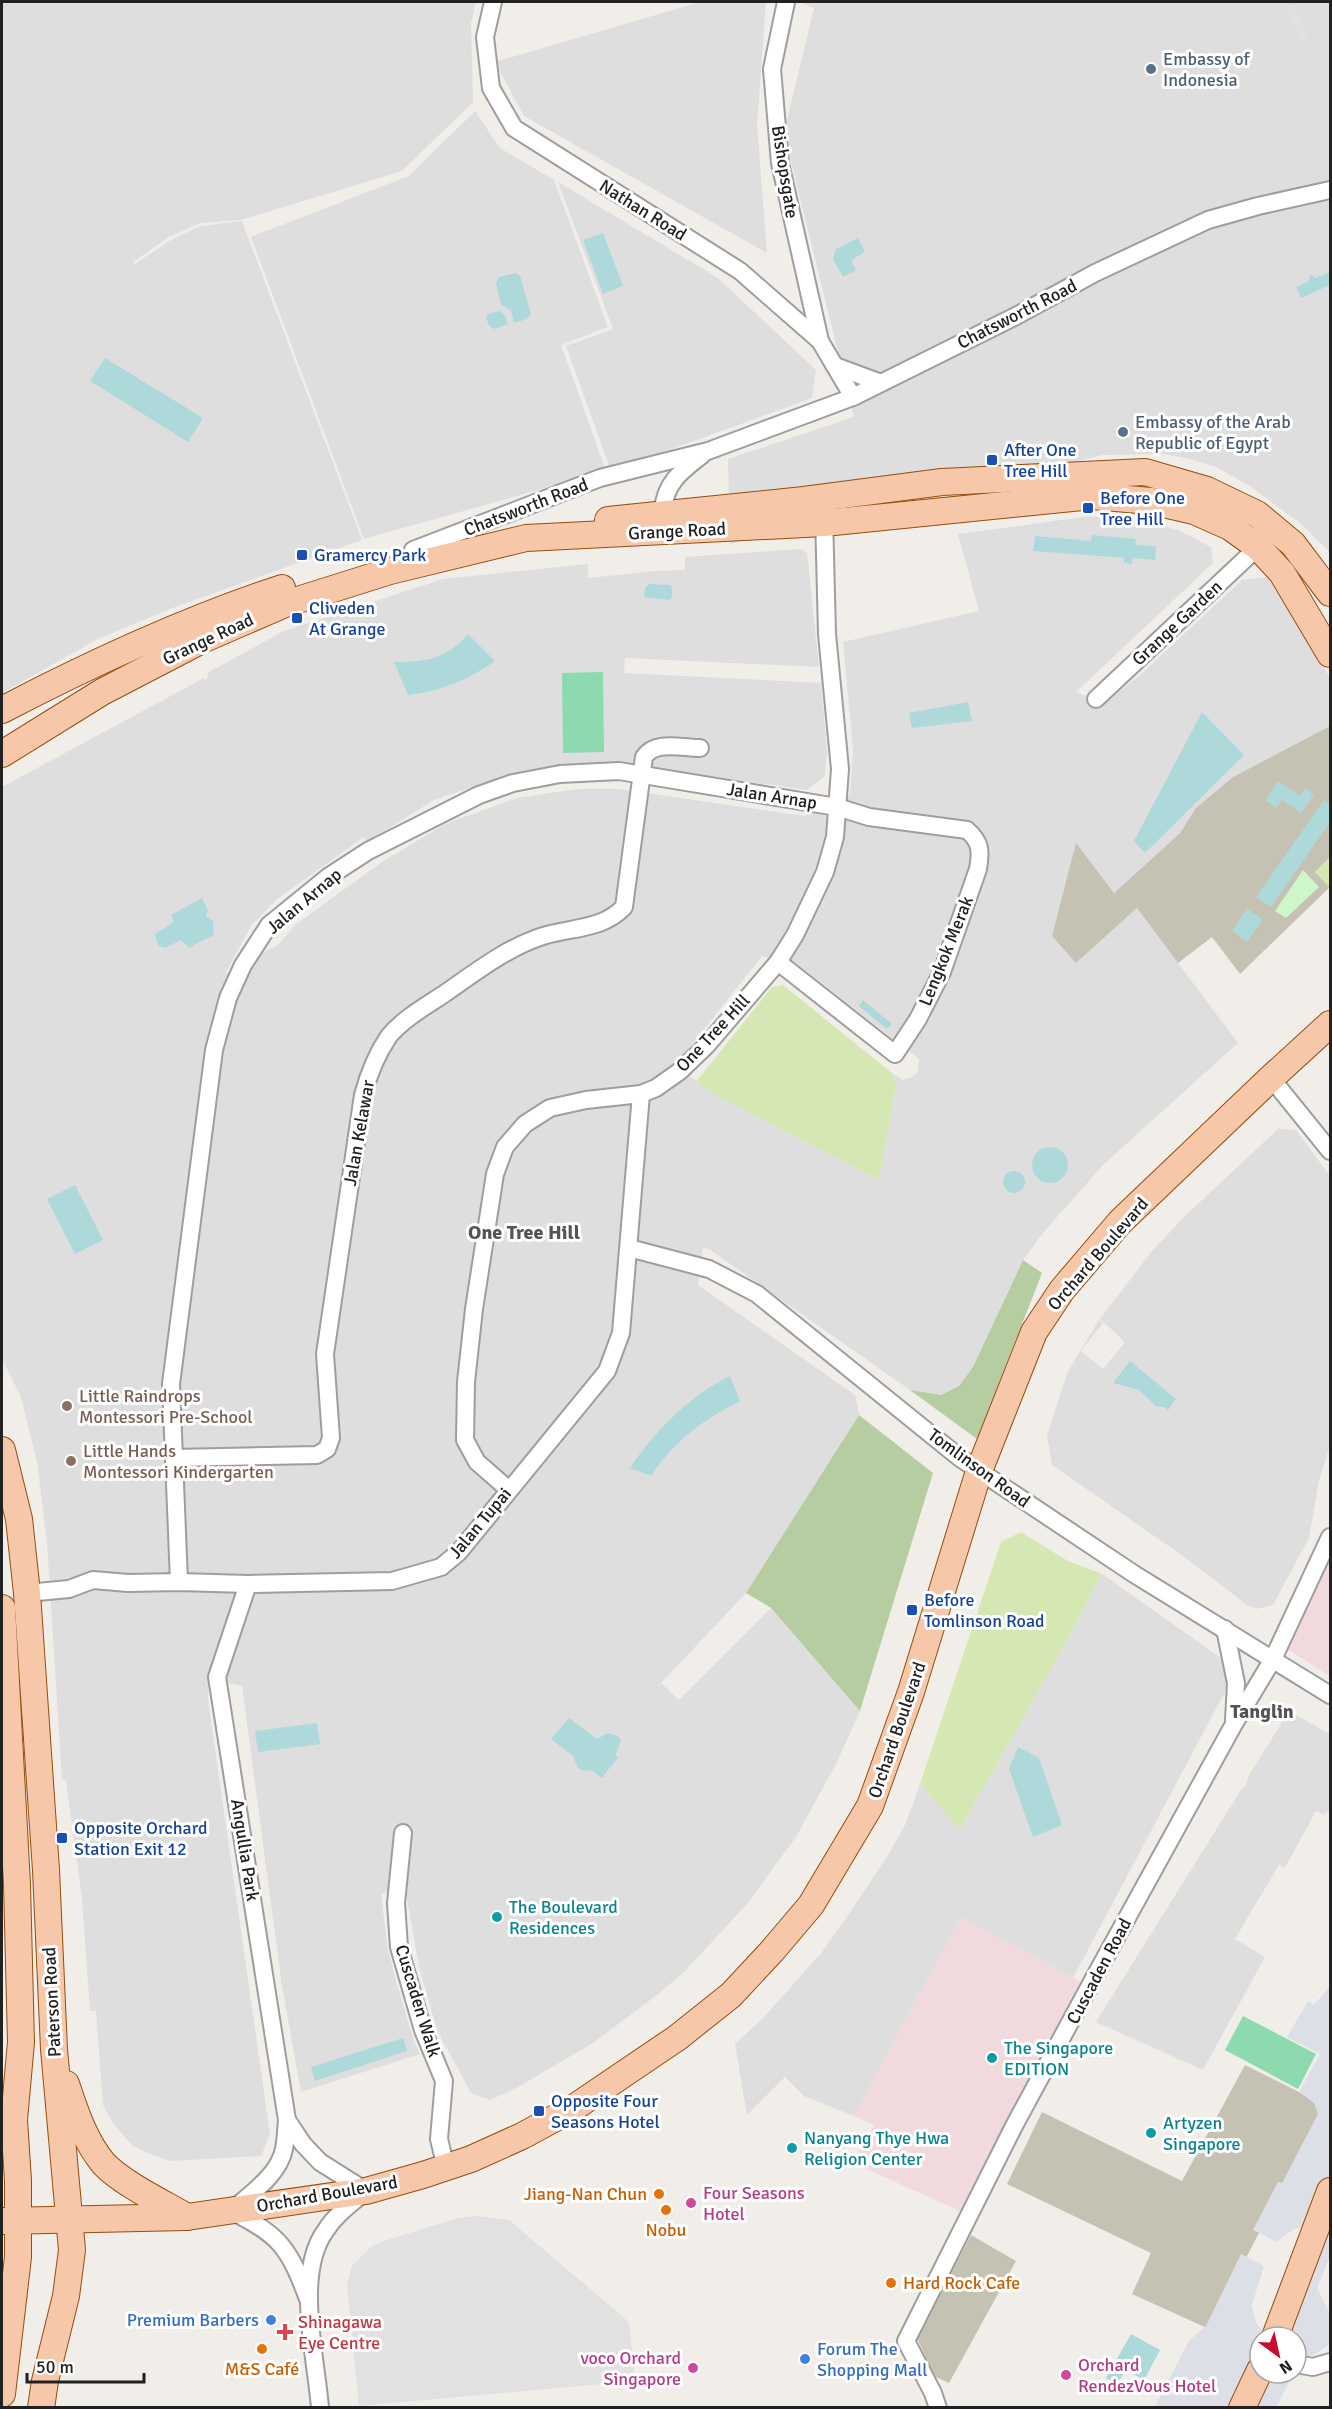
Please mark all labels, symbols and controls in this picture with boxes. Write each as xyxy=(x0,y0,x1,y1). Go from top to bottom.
place label: Embassy of Indonesia xyxy=(1163,48,1251,91)
marker: Embassy of Indonesia xyxy=(1144,62,1158,76)
street label: Bishopsgate xyxy=(767,124,803,220)
street label: Nathan Road xyxy=(595,175,691,245)
street label: Chatsworth Road xyxy=(953,274,1081,354)
place label: Embassy of the Arab Republic of Egypt xyxy=(1135,411,1291,454)
marker: Embassy of the Arab Republic of Egypt xyxy=(1116,425,1130,439)
place label: After One Tree Hill xyxy=(1004,439,1077,482)
marker: After One Tree Hill xyxy=(985,453,999,467)
street label: Chatsworth Road xyxy=(461,473,591,541)
place label: Before One Tree Hill xyxy=(1100,487,1185,530)
marker: Before One Tree Hill xyxy=(1081,501,1095,515)
street label: Grange Road xyxy=(627,517,727,545)
place label: Gramercy Park xyxy=(314,544,426,566)
marker: Gramercy Park xyxy=(295,548,309,562)
street label: Grange Garden xyxy=(1127,576,1227,670)
place label: Cliveden At Grange xyxy=(309,597,385,640)
street label: Grange Road xyxy=(159,608,257,670)
marker: Cliveden At Grange xyxy=(290,611,304,625)
street label: Jalan Arnap xyxy=(725,778,819,814)
street label: Jalan Arnap xyxy=(262,863,346,939)
street label: Lengkok Merak xyxy=(914,893,978,1009)
street label: One Tree Hill xyxy=(671,990,755,1076)
street label: Jalan Kelawar xyxy=(339,1078,379,1188)
street label: Orchard Boulevard xyxy=(1043,1193,1153,1315)
district label: One Tree Hill xyxy=(468,1220,580,1245)
place label: Little Raindrops Montessori Pre-School xyxy=(79,1385,253,1428)
marker: Little Raindrops Montessori Pre-School xyxy=(60,1399,74,1413)
street label: Tomlinson Road xyxy=(924,1424,1034,1512)
place label: Little Hands Montessori Kindergarten xyxy=(83,1440,274,1483)
marker: Little Hands Montessori Kindergarten xyxy=(64,1454,78,1468)
street label: Jalan Tupai xyxy=(444,1483,516,1563)
place label: Before Tomlinson Road xyxy=(924,1589,1045,1632)
marker: Before Tomlinson Road xyxy=(905,1603,919,1617)
street label: Orchard Boulevard xyxy=(863,1659,931,1801)
district label: Tanglin xyxy=(1230,1699,1294,1724)
street label: Angullia Park xyxy=(226,1797,264,1903)
place label: Opposite Orchard Station Exit 12 xyxy=(74,1817,208,1860)
marker: Opposite Orchard Station Exit 12 xyxy=(55,1831,69,1845)
place label: The Boulevard Residences xyxy=(509,1896,618,1939)
marker: The Boulevard Residences xyxy=(490,1910,504,1924)
street label: Cuscaden Road xyxy=(1062,1914,1136,2028)
street label: Cuscaden Walk xyxy=(390,1942,446,2060)
street label: Paterson Road xyxy=(38,1946,66,2058)
place label: The Singapore EDITION xyxy=(1004,2037,1113,2080)
marker: The Singapore EDITION xyxy=(985,2051,999,2065)
place label: Opposite Four Seasons Hotel xyxy=(551,2090,660,2133)
marker: Opposite Four Seasons Hotel xyxy=(532,2104,546,2118)
place label: Artyzen Singapore xyxy=(1163,2112,1241,2155)
marker: Artyzen Singapore xyxy=(1144,2126,1158,2140)
place label: Nanyang Thye Hwa Religion Center xyxy=(804,2127,949,2170)
marker: Nanyang Thye Hwa Religion Center xyxy=(785,2141,799,2155)
street label: Orchard Boulevard xyxy=(255,2171,399,2217)
place label: Four Seasons Hotel xyxy=(703,2182,805,2225)
place label: Jiang-Nan Chun xyxy=(524,2183,647,2205)
marker: Jiang-Nan Chun xyxy=(652,2187,666,2201)
marker: Four Seasons Hotel xyxy=(684,2196,698,2210)
marker: Nobu xyxy=(659,2203,673,2217)
place label: Nobu xyxy=(646,2219,686,2241)
place label: Hard Rock Cafe xyxy=(903,2272,1020,2294)
marker: Hard Rock Cafe xyxy=(884,2276,898,2290)
place label: Premium Barbers xyxy=(127,2309,259,2331)
place label: Shinagawa Eye Centre xyxy=(298,2311,382,2354)
marker: Premium Barbers xyxy=(264,2313,278,2327)
marker: Shinagawa Eye Centre xyxy=(276,2323,294,2341)
north arrow xyxy=(1248,2325,1308,2385)
place label: Forum The Shopping Mall xyxy=(817,2338,927,2381)
marker: M&S Café xyxy=(255,2342,269,2356)
scale bar xyxy=(27,2346,144,2384)
place label: voco Orchard Singapore xyxy=(580,2347,681,2390)
marker: Forum The Shopping Mall xyxy=(798,2352,812,2366)
place label: Orchard RendezVous Hotel xyxy=(1078,2354,1216,2397)
text: N xyxy=(1276,2355,1296,2378)
text: 50 m xyxy=(36,2356,74,2378)
place label: M&S Café xyxy=(225,2358,299,2380)
marker: voco Orchard Singapore xyxy=(686,2361,700,2375)
marker: Orchard RendezVous Hotel xyxy=(1059,2368,1073,2382)

